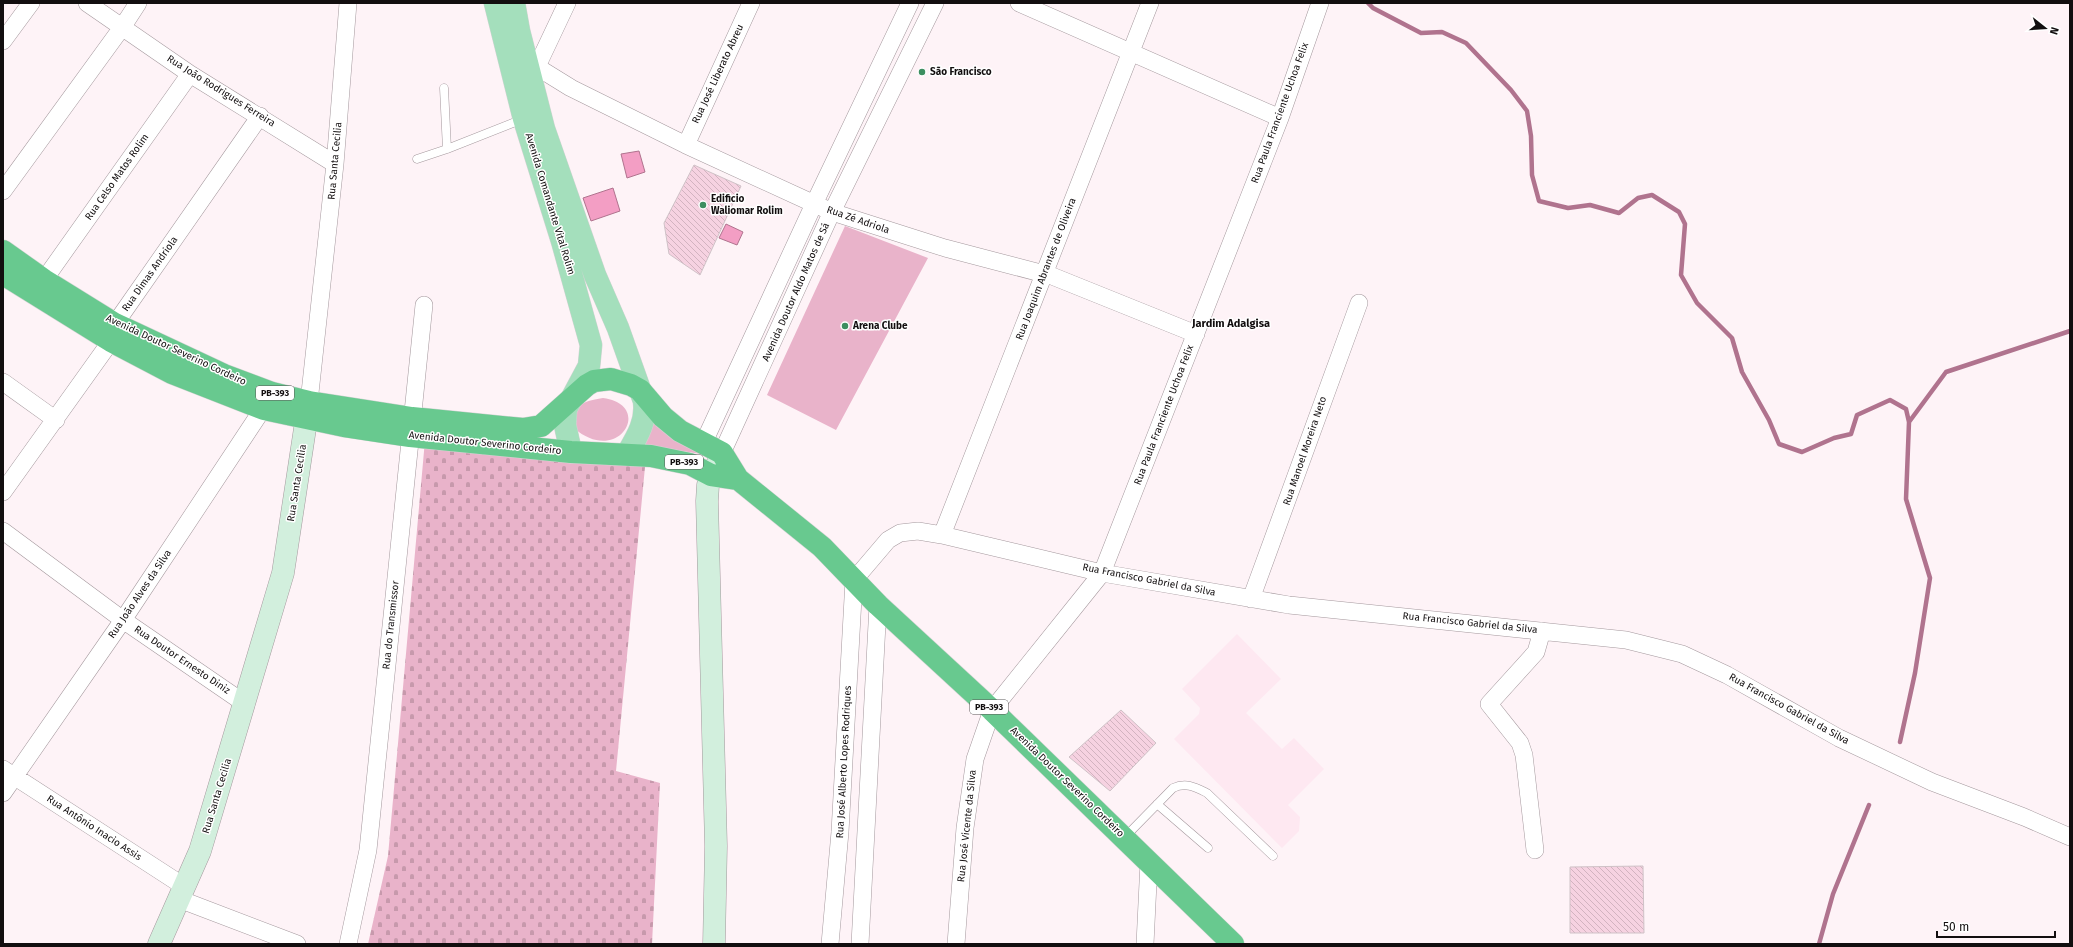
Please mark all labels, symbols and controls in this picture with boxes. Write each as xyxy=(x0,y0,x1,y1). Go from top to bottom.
north arrow xyxy=(2025,8,2065,48)
street label: Rua José Liberato Abreu xyxy=(690,22,746,126)
text: N xyxy=(2047,25,2061,36)
street label: Rua Paula Franciente Uchoa Felix xyxy=(1249,41,1311,185)
street label: Rua João Rodrigues Ferreira xyxy=(165,53,277,129)
place label: São Francisco xyxy=(930,66,992,78)
marker: São Francisco xyxy=(917,67,927,77)
street label: Rua Santa Cecilia xyxy=(326,122,344,200)
street label: Rua Celso Matos Rolim xyxy=(83,131,151,223)
street label: Avenida Comandante Vital Rolim xyxy=(523,132,577,276)
place label: Edificio Waliomar Rolim xyxy=(711,193,783,217)
street label: Rua Joaquim Abrantes de Oliveira xyxy=(1013,196,1079,342)
marker: Edificio Waliomar Rolim xyxy=(698,200,708,210)
street label: Rua Zé Adriola xyxy=(825,204,891,236)
street label: Avenida Doutor Aldo Matos de Sá xyxy=(760,221,832,363)
street label: Rua Dimas Andriola xyxy=(120,234,180,314)
street label: Avenida Doutor Severino Cordeiro xyxy=(104,312,248,388)
district label: Jardim Adalgisa xyxy=(1191,317,1270,330)
place label: Arena Clube xyxy=(852,320,908,332)
marker: Arena Clube xyxy=(840,321,850,331)
street label: Rua Paula Franciente Uchoa Felix xyxy=(1132,343,1196,487)
road number: PB-393 xyxy=(256,386,294,400)
street label: Rua Manoel Moreira Neto xyxy=(1281,395,1329,507)
street label: Avenida Doutor Severino Cordeiro xyxy=(408,429,562,457)
street label: Rua Santa Cecilia xyxy=(285,444,309,522)
road number: PB-393 xyxy=(665,455,703,469)
street label: Rua João Alves da Silva xyxy=(106,547,174,641)
street label: Rua Francisco Gabriel da Silva xyxy=(1081,561,1217,599)
street label: Rua do Transmissor xyxy=(380,580,402,670)
street label: Rua Francisco Gabriel da Silva xyxy=(1402,610,1538,636)
street label: Rua Doutor Ernesto Diniz xyxy=(132,623,233,697)
street label: Rua Francisco Gabriel da Silva xyxy=(1727,671,1851,747)
street label: Rua José Alberto Lopes Rodriques xyxy=(834,685,854,839)
road number: PB-393 xyxy=(970,700,1008,714)
street label: Avenida Doutor Severino Cordeiro xyxy=(1008,724,1126,840)
street label: Rua Santa Cecilia xyxy=(200,757,234,835)
street label: Rua José Vicente da Silva xyxy=(955,769,979,883)
street label: Rua Antônio Inacio Assis xyxy=(44,793,144,863)
scale bar xyxy=(1937,913,2055,939)
text: 50 m xyxy=(1943,920,1969,934)

